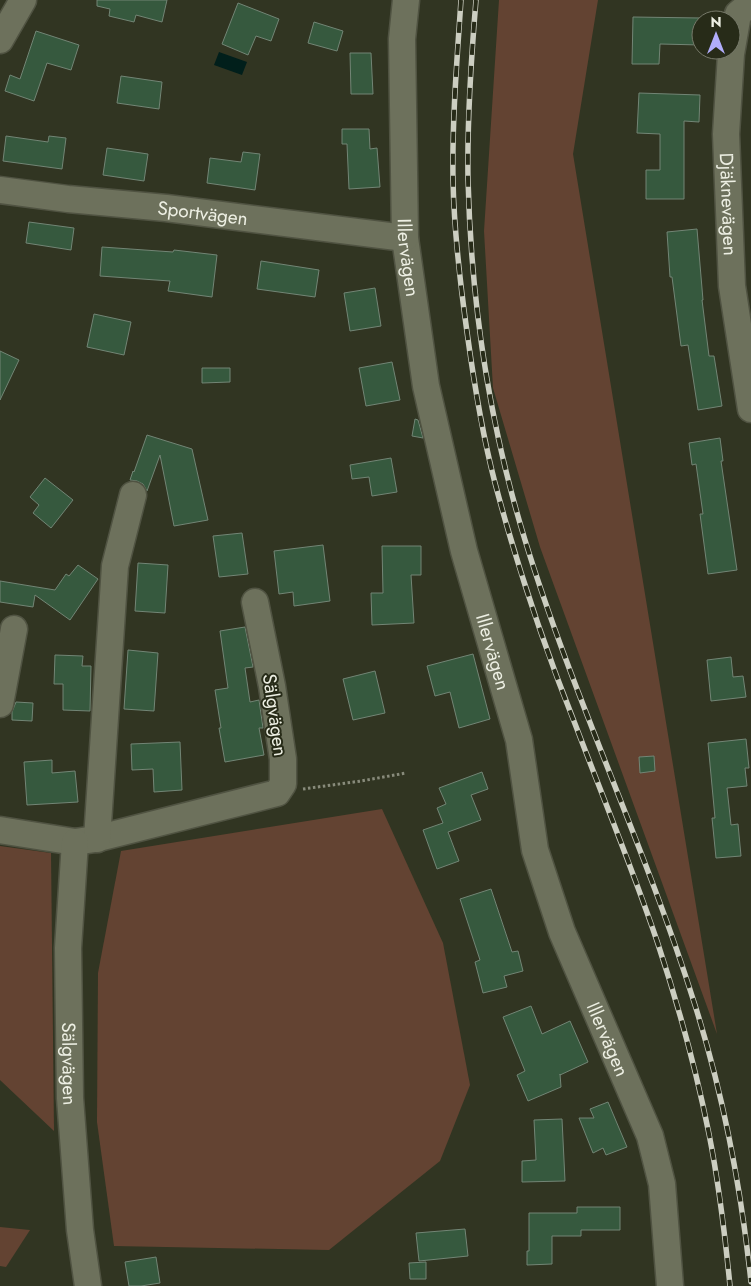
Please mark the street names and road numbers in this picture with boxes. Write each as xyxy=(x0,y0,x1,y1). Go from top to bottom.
street label: Djäknevägen xyxy=(713,152,744,256)
street label: Sportvägen xyxy=(156,194,250,232)
street label: Illervägen xyxy=(391,218,427,298)
street label: Illervägen xyxy=(469,610,517,693)
street label: Sälgvägen xyxy=(256,672,294,758)
street label: Illervägen xyxy=(580,998,636,1080)
street label: Sälgvägen xyxy=(55,1022,84,1106)

